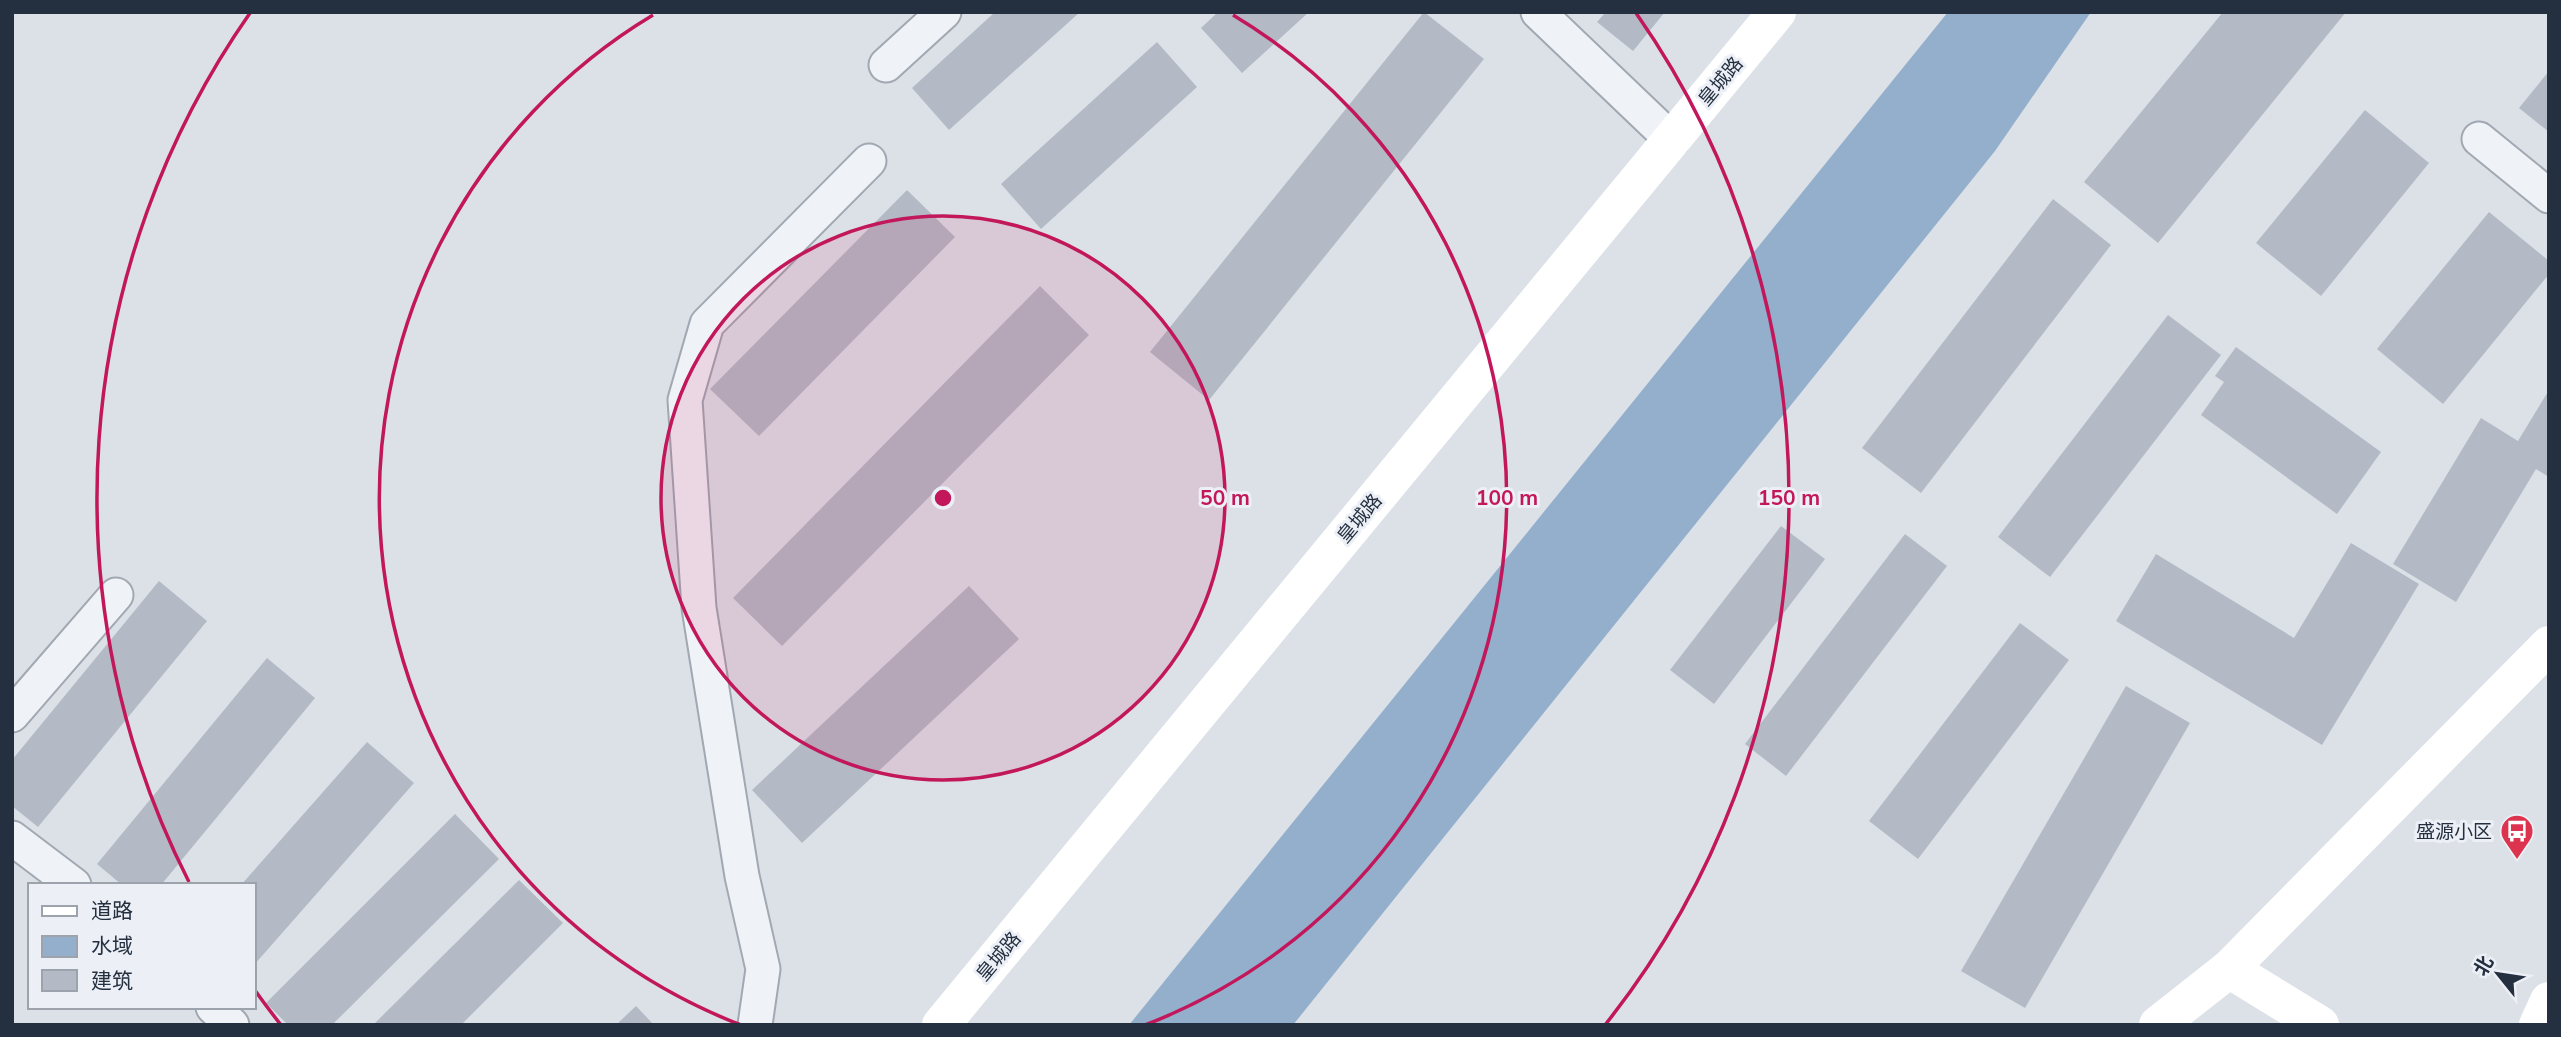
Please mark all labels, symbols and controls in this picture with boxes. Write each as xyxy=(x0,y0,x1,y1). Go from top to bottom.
street label: 皇城路 xyxy=(1692,51,1748,111)
text: 50 m xyxy=(1200,484,1250,510)
text: 100 m xyxy=(1476,484,1538,510)
text: 150 m xyxy=(1758,484,1820,510)
centre of rings xyxy=(931,486,955,510)
street label: 皇城路 xyxy=(1331,488,1387,548)
bus stop icon: 盛源小区 xyxy=(2498,812,2536,861)
place label: 盛源小区 xyxy=(2416,819,2492,843)
legend xyxy=(28,883,256,1009)
text: 道路 xyxy=(91,897,133,923)
street label: 皇城路 xyxy=(970,926,1026,986)
text: 水域 xyxy=(91,932,133,958)
north arrow xyxy=(2463,939,2533,1009)
text: 北 xyxy=(2468,951,2498,980)
text: 建筑 xyxy=(91,967,133,993)

